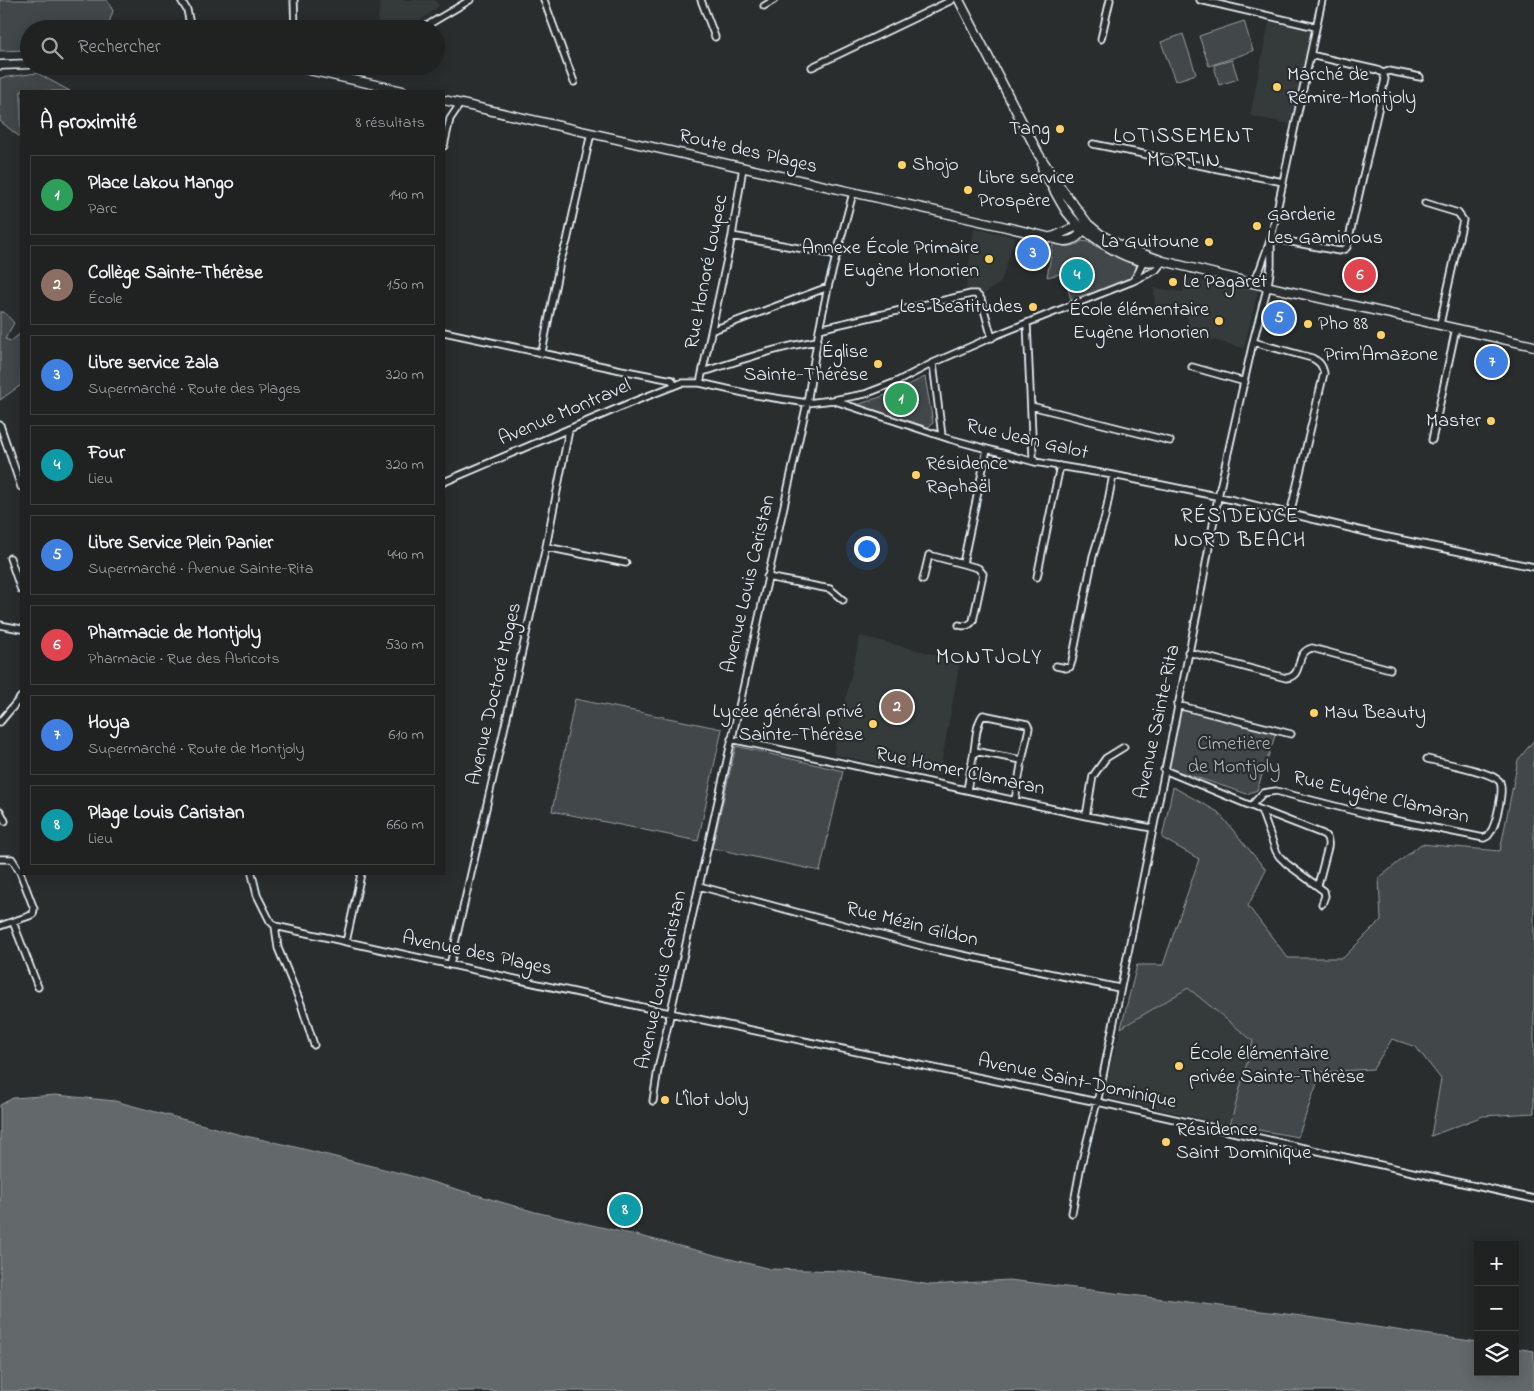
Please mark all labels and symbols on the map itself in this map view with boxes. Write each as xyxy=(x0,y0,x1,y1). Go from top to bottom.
place label: Marché de Rémire-Montjoly xyxy=(1287,61,1416,113)
marker: Marché de Rémire-Montjoly xyxy=(1271,81,1283,93)
place label: Tang xyxy=(1009,115,1050,145)
street label: Route des Plages xyxy=(676,122,820,183)
district label: LOTISSEMENT MORTIN xyxy=(1114,122,1254,176)
marker: Tang xyxy=(1054,123,1066,135)
place label: Shojo xyxy=(912,151,959,180)
marker: Shojo xyxy=(896,159,908,171)
place label: Libre service Prospère xyxy=(978,164,1074,216)
marker: Libre service Prospère xyxy=(962,184,974,196)
street label: Rue Honoré Loupec xyxy=(678,192,736,352)
place label: Garderie Les Gaminous xyxy=(1267,201,1383,253)
marker: Garderie Les Gaminous xyxy=(1251,220,1263,232)
place label: La Guitoune xyxy=(1101,228,1199,257)
place label: Annexe École Primaire Eugène Honorien xyxy=(802,234,979,287)
pin: 3 xyxy=(1017,234,1049,272)
marker: La Guitoune xyxy=(1203,236,1215,248)
marker: Annexe École Primaire Eugène Honorien xyxy=(983,253,995,265)
pin: 4 xyxy=(1061,256,1093,294)
pin: 6 xyxy=(1344,256,1376,294)
place label: Le Pagaret xyxy=(1183,268,1267,298)
marker: Le Pagaret xyxy=(1167,276,1179,288)
place label: Les Beatitudes xyxy=(899,293,1023,322)
place label: École élémentaire Eugène Honorien xyxy=(1069,296,1209,349)
pin: 5 xyxy=(1263,299,1295,337)
marker: Les Beatitudes xyxy=(1027,301,1039,313)
place label: Pho 88 xyxy=(1318,310,1368,339)
marker: École élémentaire Eugène Honorien xyxy=(1213,315,1225,327)
marker: Pho 88 xyxy=(1302,318,1314,330)
marker: Prim'Amazone xyxy=(1375,329,1387,341)
place label: Église Sainte-Thérèse xyxy=(744,338,868,390)
place label: Prim'Amazone xyxy=(1324,341,1438,370)
pin: 7 xyxy=(1476,343,1508,381)
marker: Église Sainte-Thérèse xyxy=(872,358,884,370)
street label: Avenue Montravel xyxy=(494,372,636,454)
pin: 1 xyxy=(885,380,917,418)
place label: Master xyxy=(1426,407,1482,436)
street label: Rue Jean Galot xyxy=(963,412,1091,468)
marker: Master xyxy=(1485,415,1497,427)
place label: Résidence Raphaël xyxy=(926,450,1008,502)
marker: Résidence Raphaël xyxy=(910,469,922,481)
street label: Avenue Louis Caristan xyxy=(714,492,784,676)
district label: RÉSIDENCE NORD BEACH xyxy=(1174,502,1306,556)
your location xyxy=(854,536,880,562)
street label: Avenue Doctoré Moges xyxy=(460,600,531,788)
district label: MONTJOLY xyxy=(936,642,1042,674)
street label: Avenue Sainte-Rita xyxy=(1127,642,1189,802)
pin: 2 xyxy=(881,688,913,726)
place label: Lycée général privé Sainte-Thérèse xyxy=(713,698,863,750)
place label: Mau Beauty xyxy=(1324,699,1426,728)
marker: Mau Beauty xyxy=(1308,707,1320,719)
marker: Lycée général privé Sainte-Thérèse xyxy=(867,718,879,730)
park label: Cimetière de Montjoly xyxy=(1188,730,1280,782)
street label: Rue Homer Clamaran xyxy=(873,740,1047,804)
street label: Rue Eugène Clamaran xyxy=(1290,764,1472,833)
street label: Avenue Louis Caristan xyxy=(629,888,695,1072)
street label: Rue Mézin Gildon xyxy=(843,895,981,955)
street label: Avenue des Plages xyxy=(399,924,555,985)
place label: École élémentaire privée Sainte-Thérèse xyxy=(1189,1040,1365,1092)
street label: Avenue Saint-Dominique xyxy=(975,1047,1179,1117)
marker: École élémentaire privée Sainte-Thérèse xyxy=(1173,1060,1185,1072)
place label: L'Îlot Joly xyxy=(675,1086,749,1115)
marker: L'Îlot Joly xyxy=(659,1094,671,1106)
place label: Résidence Saint Dominique xyxy=(1176,1116,1311,1168)
marker: Résidence Saint Dominique xyxy=(1160,1136,1172,1148)
pin: 8 xyxy=(609,1191,641,1229)

